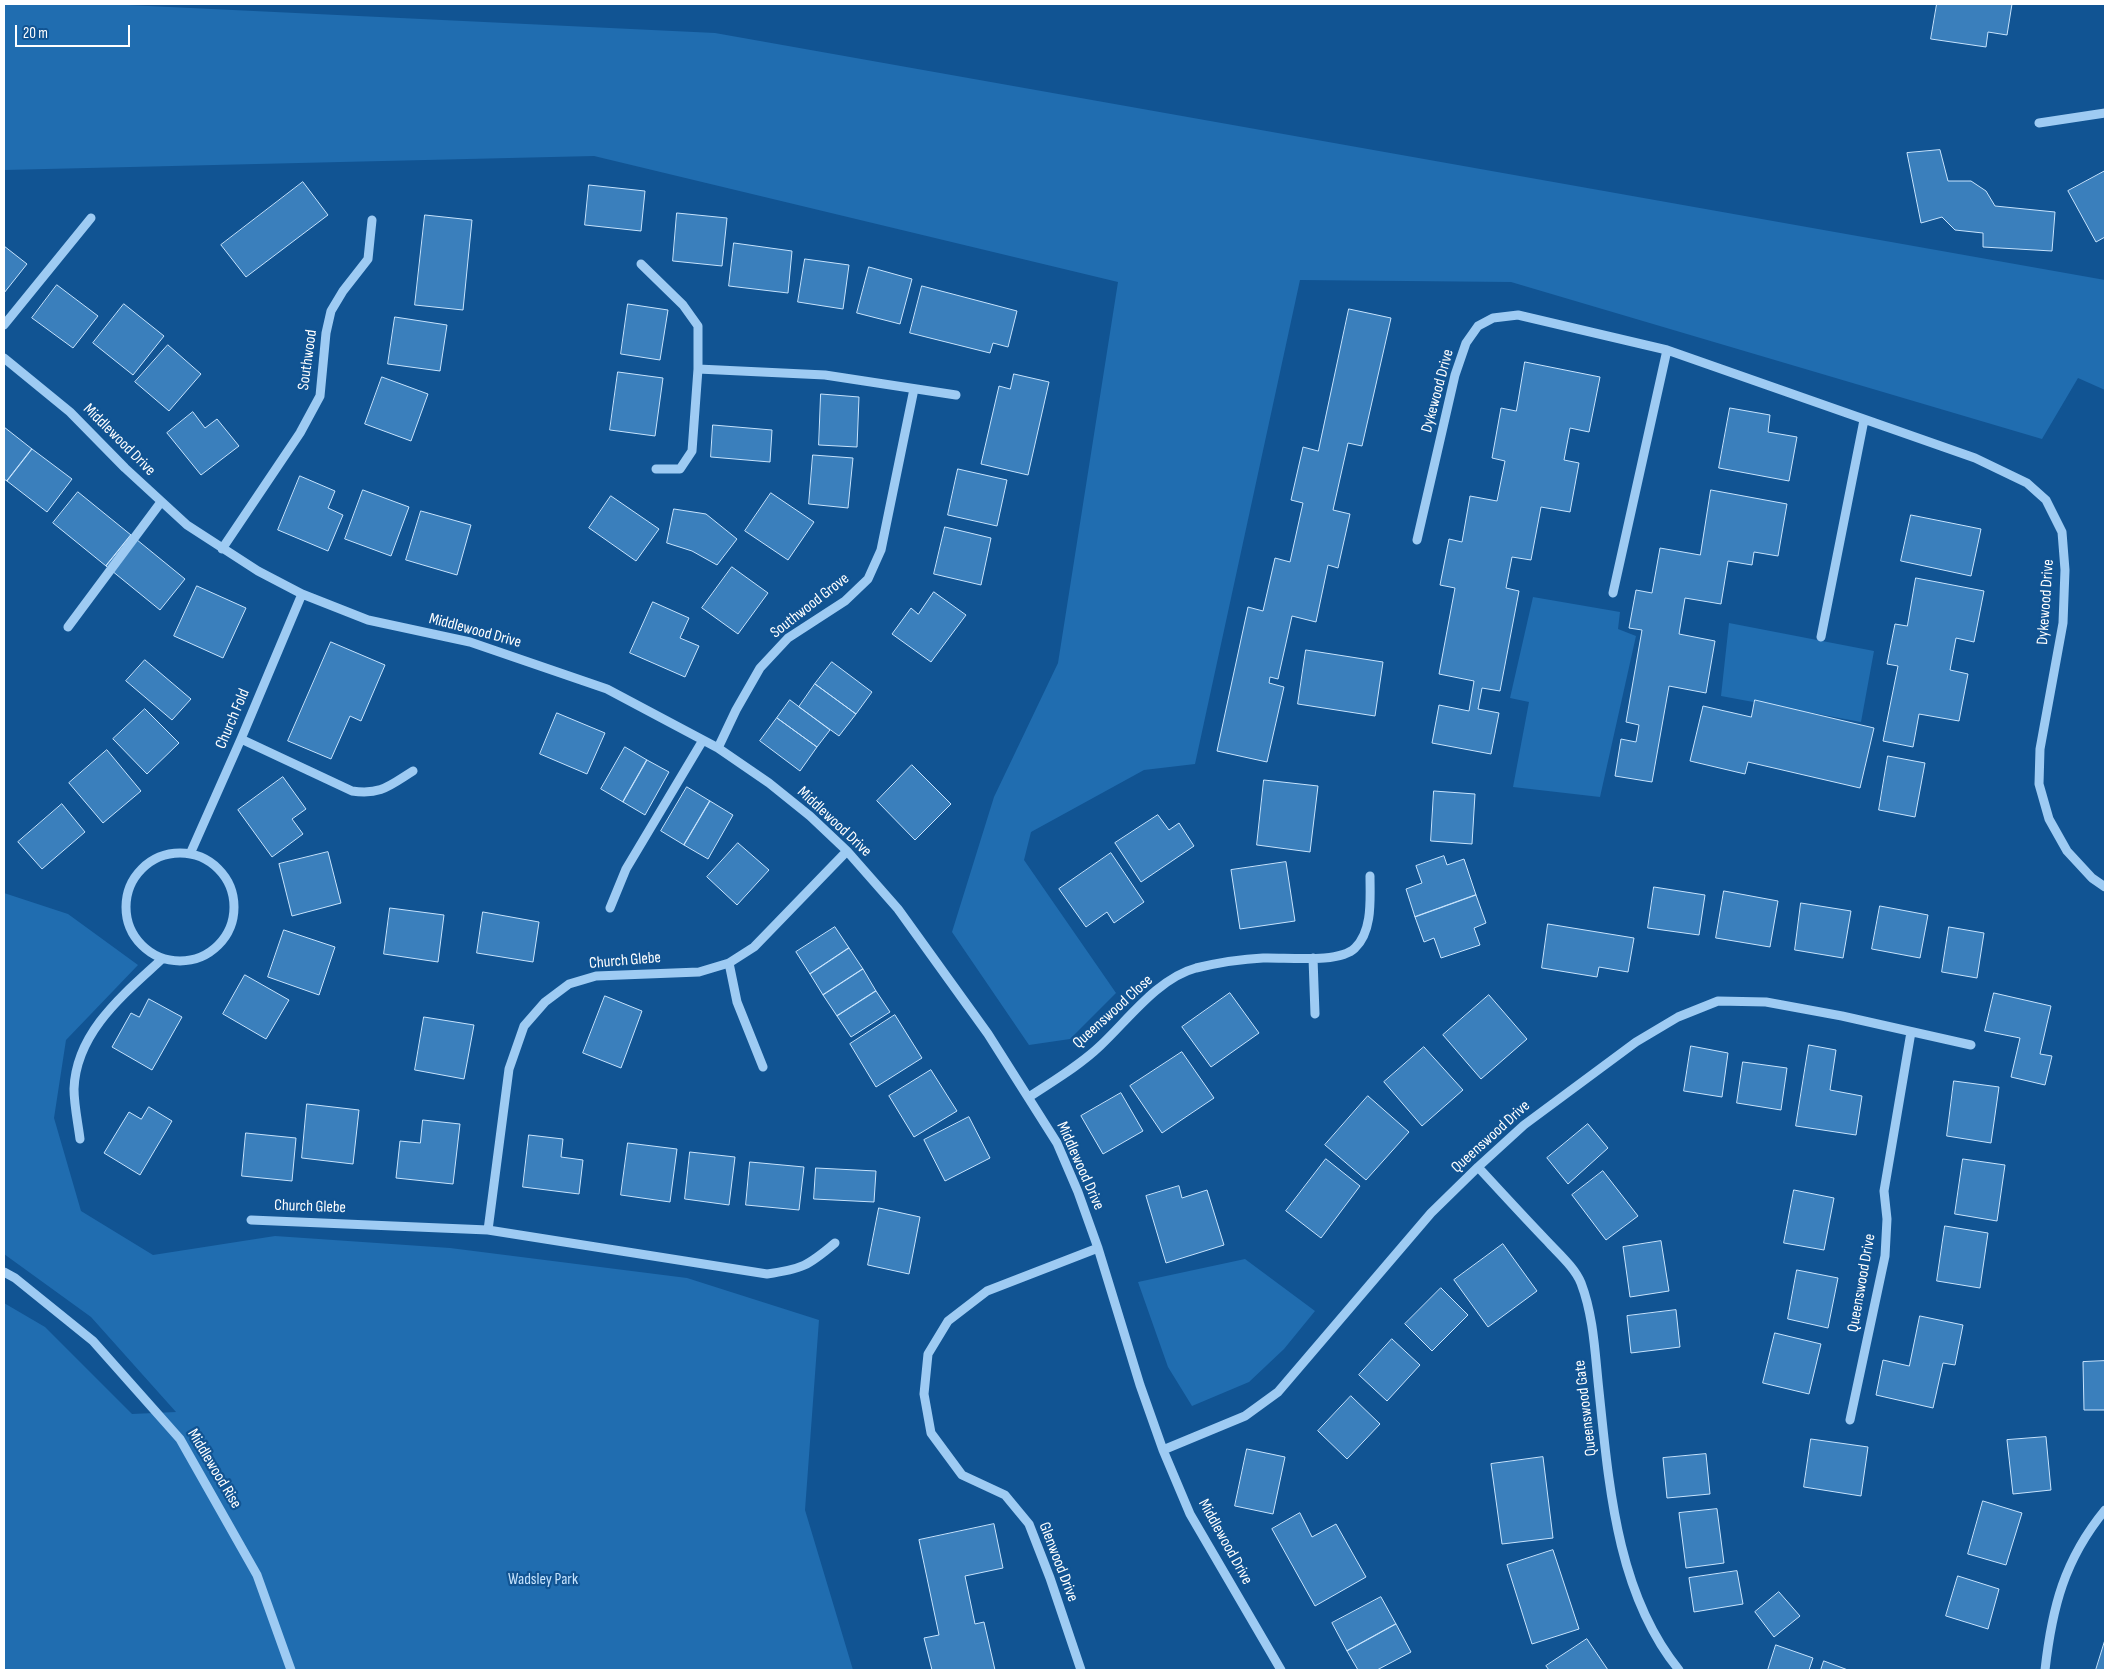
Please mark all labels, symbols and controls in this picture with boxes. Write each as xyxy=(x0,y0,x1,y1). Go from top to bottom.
scale bar xyxy=(18,15,132,47)
text: 20 m xyxy=(23,24,48,43)
street label: Southwood xyxy=(294,329,322,391)
street label: Dykewood Drive xyxy=(1418,347,1458,435)
street label: Middlewood Drive xyxy=(79,400,159,480)
street label: Dykewood Drive xyxy=(2033,559,2059,645)
street label: Southwood Grove xyxy=(767,569,853,643)
street label: Middlewood Drive xyxy=(427,609,523,653)
street label: Church Fold xyxy=(212,686,254,752)
street label: Middlewood Drive xyxy=(793,783,875,861)
street label: Church Glebe xyxy=(588,948,662,974)
street label: Queenswood Close xyxy=(1069,971,1157,1053)
street label: Queenswood Drive xyxy=(1448,1097,1534,1177)
street label: Middlewood Drive xyxy=(1052,1119,1108,1213)
street label: Church Glebe xyxy=(274,1196,346,1218)
street label: Queenswood Drive xyxy=(1844,1232,1880,1334)
street label: Queenswood Gate xyxy=(1571,1359,1601,1457)
street label: Middlewood Rise xyxy=(183,1426,245,1512)
street label: Middlewood Drive xyxy=(1194,1496,1256,1588)
street label: Glenwood Drive xyxy=(1034,1520,1082,1604)
park label: Wadsley Park xyxy=(508,1570,578,1590)

